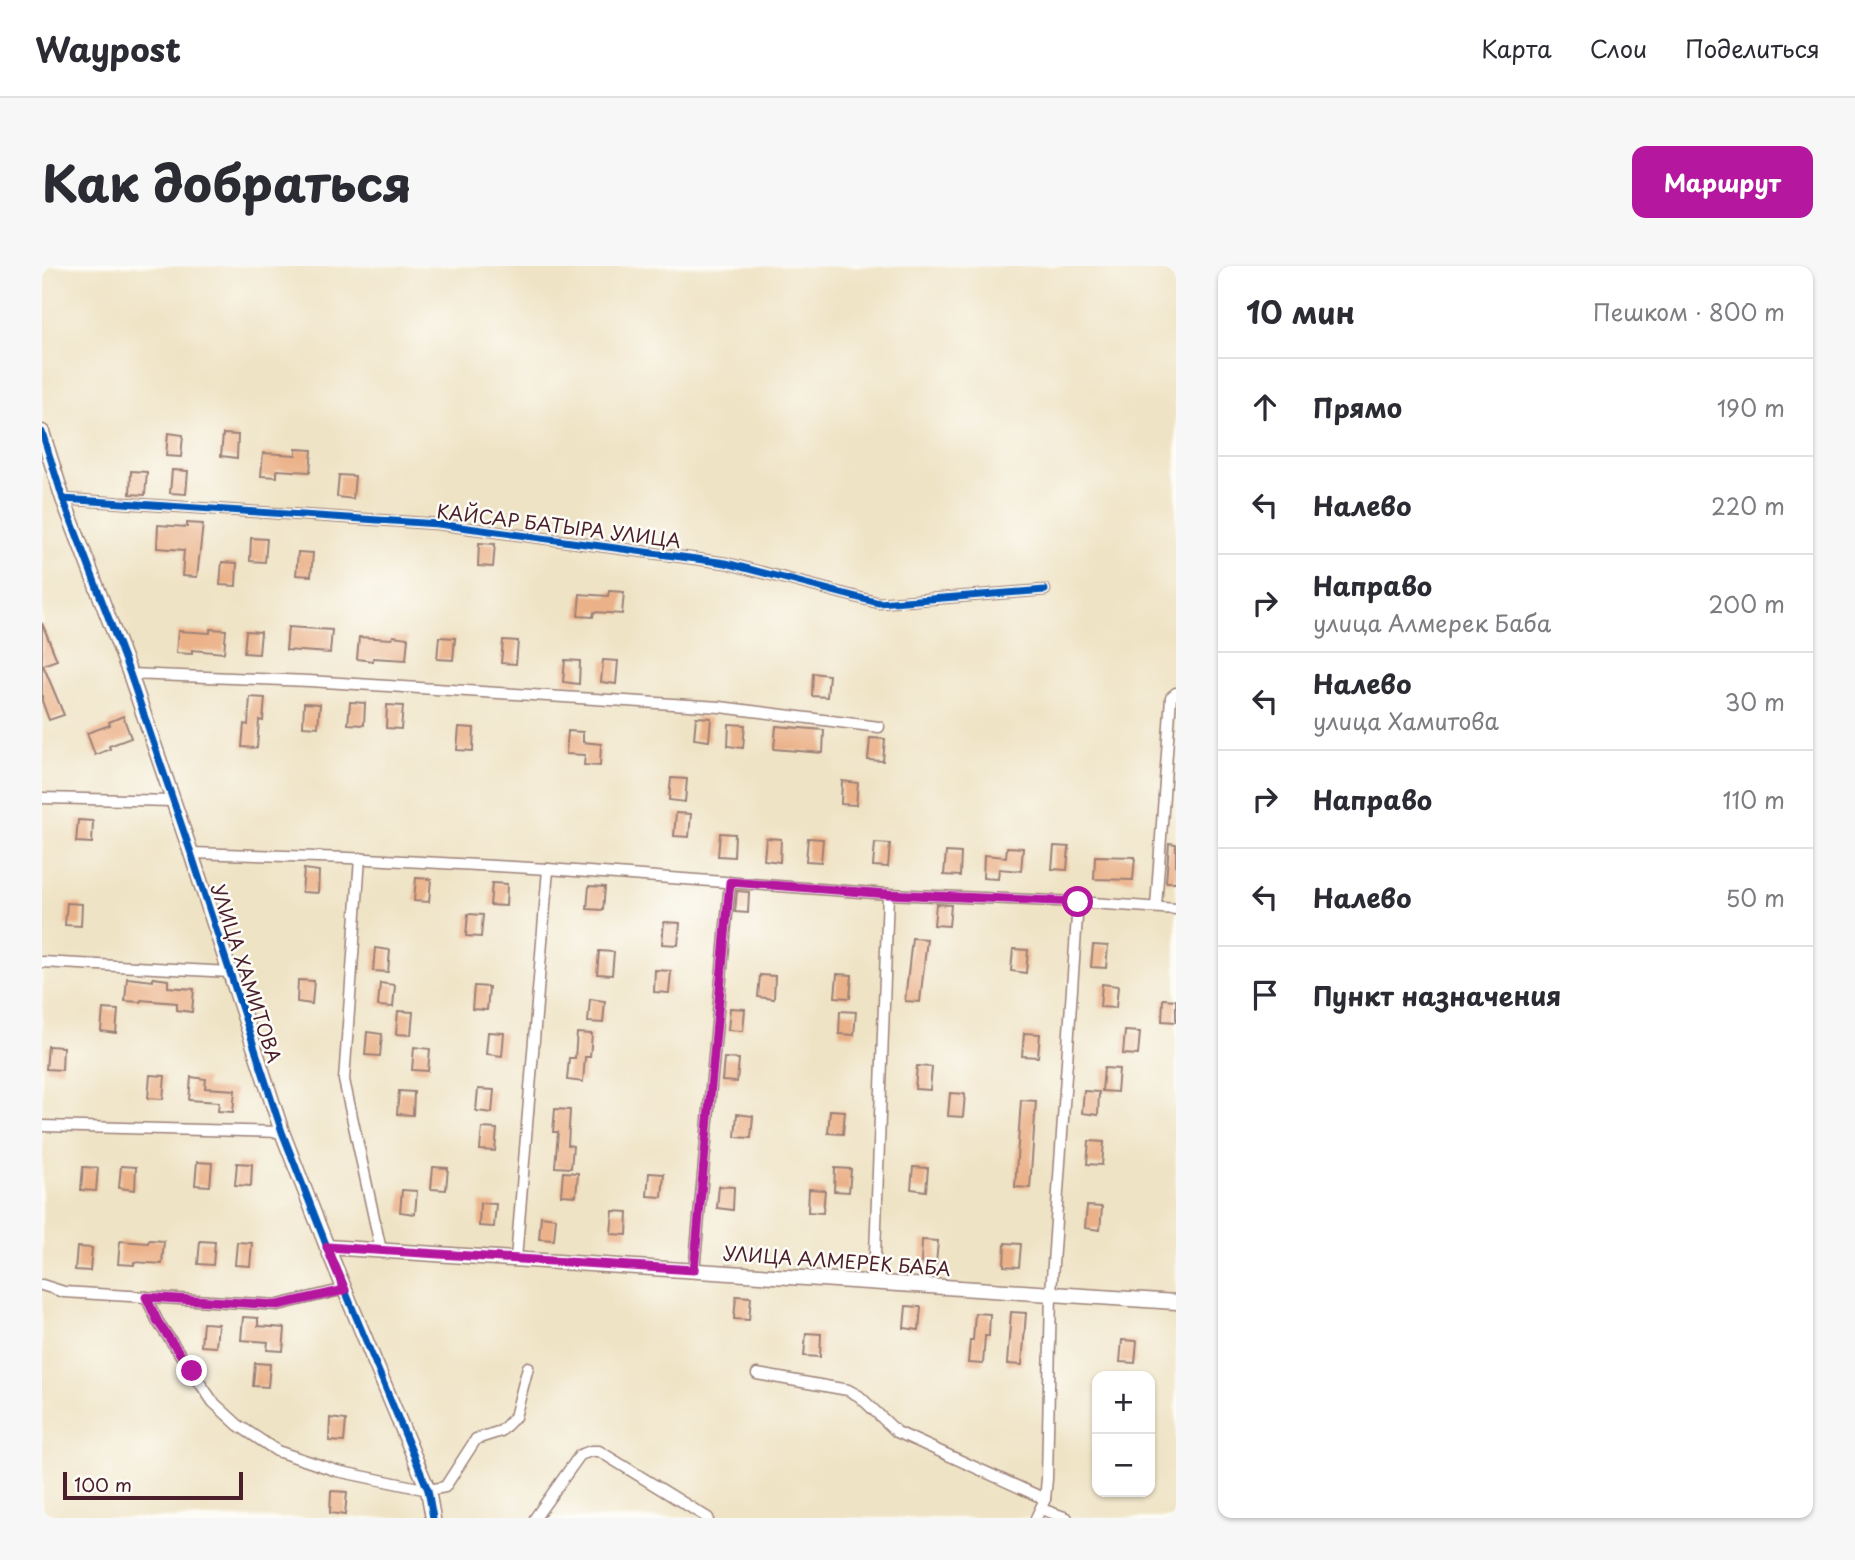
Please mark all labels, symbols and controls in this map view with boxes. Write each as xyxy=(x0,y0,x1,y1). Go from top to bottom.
text: Waypost xyxy=(35,23,181,73)
text: Карта xyxy=(1481,30,1552,66)
text: Слои xyxy=(1590,30,1647,66)
text: Поделиться xyxy=(1685,30,1820,66)
text: Как добраться xyxy=(42,145,412,219)
button: Маршрут xyxy=(1632,146,1813,218)
text: 10 мин xyxy=(1246,289,1355,334)
text: Пешком · 800 m xyxy=(1593,294,1785,329)
icon: ahead xyxy=(1246,388,1284,426)
text: Прямо xyxy=(1313,388,1402,427)
text: 190 m xyxy=(1717,390,1785,425)
icon: left xyxy=(1246,486,1284,524)
text: Налево xyxy=(1313,486,1411,525)
text: 220 m xyxy=(1711,488,1785,523)
street label: КАЙСАР БАТЫРА УЛИЦА xyxy=(435,496,683,554)
text: Направо xyxy=(1313,566,1432,605)
icon: right xyxy=(1246,584,1284,622)
text: 200 m xyxy=(1708,586,1785,621)
text: улица Алмерек Баба xyxy=(1313,605,1551,640)
text: Налево xyxy=(1313,664,1411,703)
icon: left xyxy=(1246,682,1284,720)
text: 30 m xyxy=(1724,684,1785,719)
text: улица Хамитова xyxy=(1313,703,1499,738)
icon: right xyxy=(1246,780,1284,818)
text: Направо xyxy=(1313,780,1432,819)
text: 110 m xyxy=(1723,782,1785,817)
icon: left xyxy=(1246,878,1284,916)
text: Налево xyxy=(1313,878,1411,917)
street label: УЛИЦА ХАМИТОВА xyxy=(205,880,289,1066)
text: 50 m xyxy=(1725,880,1785,915)
route start xyxy=(1062,886,1093,917)
icon: arrive xyxy=(1246,976,1284,1014)
text: Пункт назначения xyxy=(1313,976,1561,1015)
street label: УЛИЦА АЛМЕРЕК БАБА xyxy=(722,1238,952,1282)
route end xyxy=(176,1355,207,1386)
map controls xyxy=(1092,1371,1155,1497)
button: + xyxy=(1092,1371,1155,1434)
button: − xyxy=(1092,1434,1155,1497)
scale bar xyxy=(63,1469,243,1501)
text: 100 m xyxy=(74,1470,132,1498)

